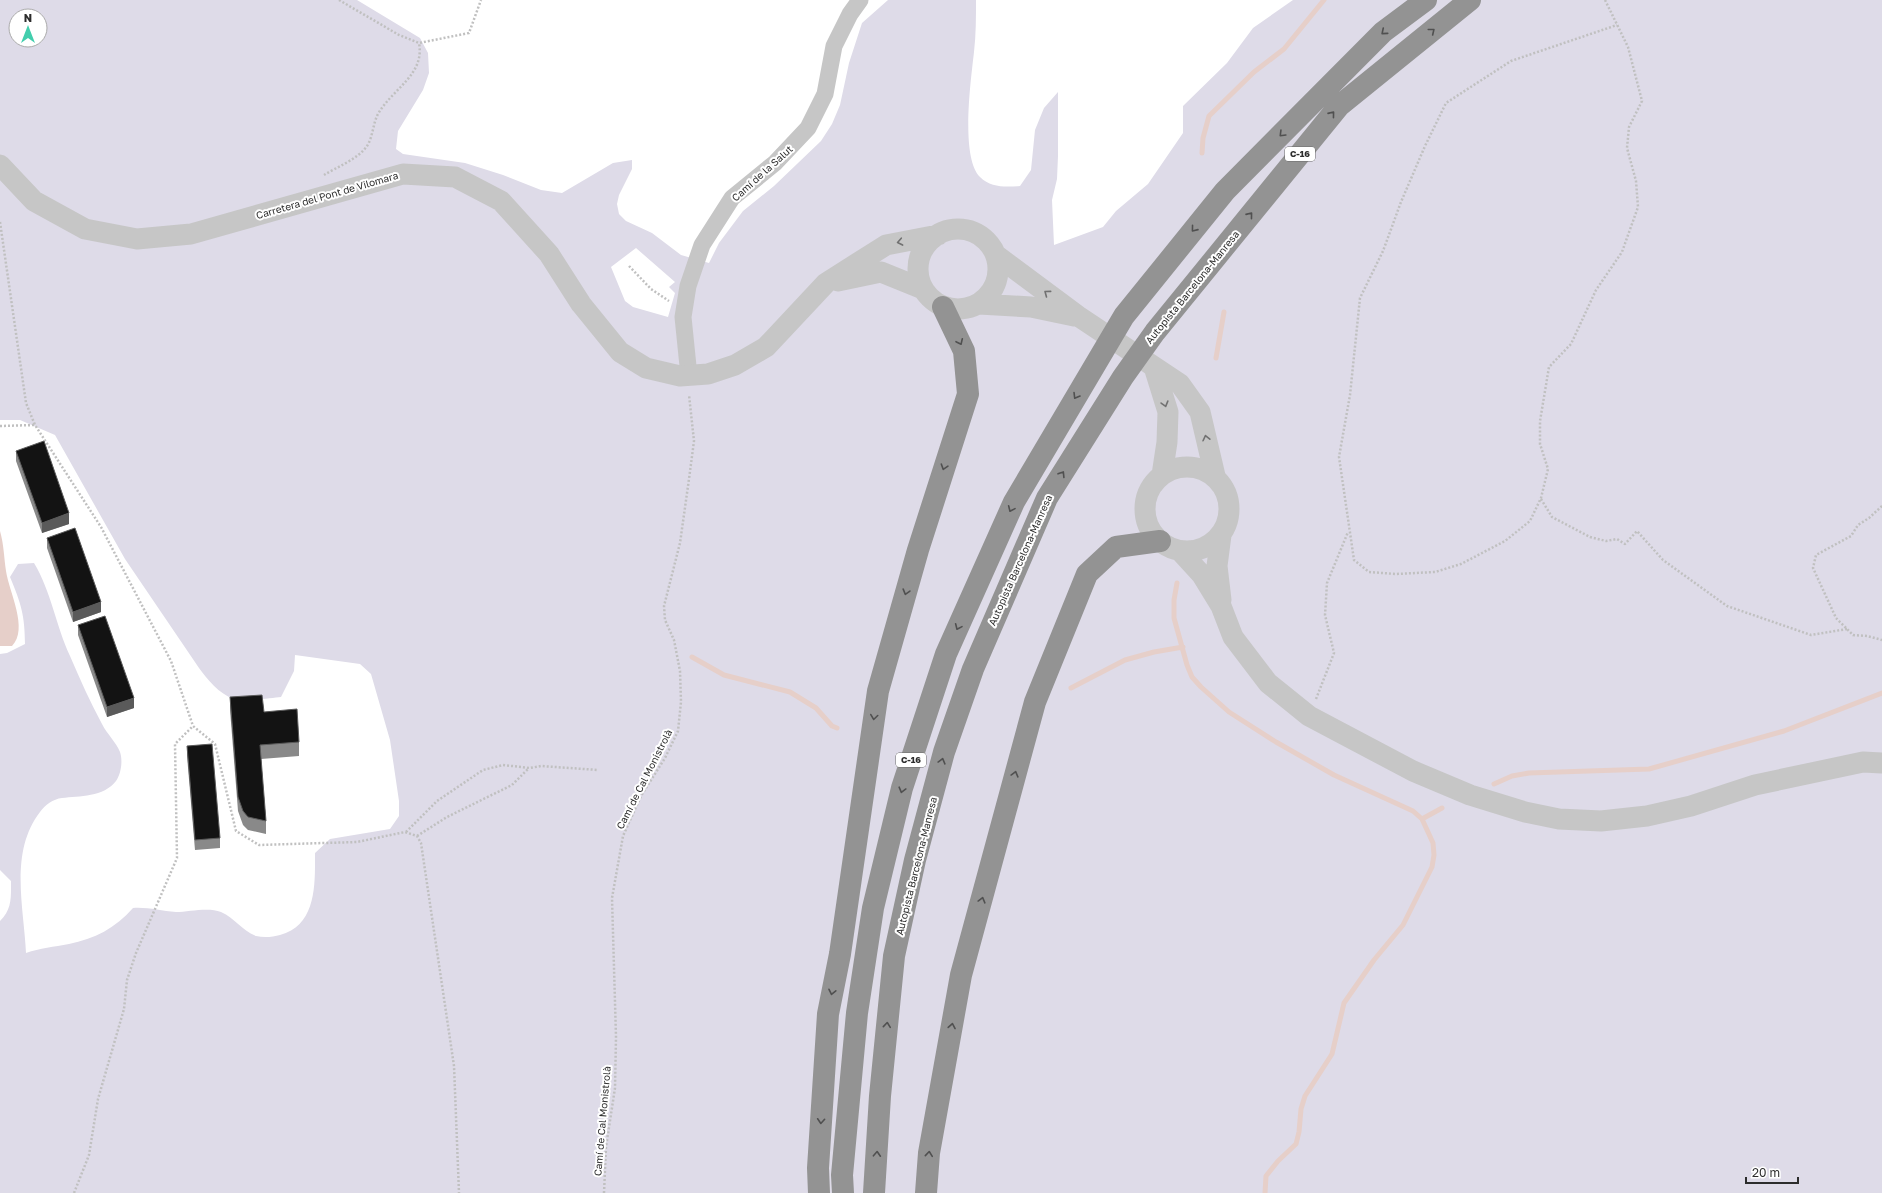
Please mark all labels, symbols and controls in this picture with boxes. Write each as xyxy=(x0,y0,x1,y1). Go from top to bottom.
north arrow xyxy=(8,8,48,48)
text: N xyxy=(24,11,32,24)
one-way arrow xyxy=(1381,27,1388,34)
one-way arrow xyxy=(1427,28,1435,35)
one-way arrow xyxy=(1328,111,1335,119)
one-way arrow xyxy=(1279,129,1287,137)
street label: Camí de la Salut xyxy=(729,143,795,203)
road number: C-16 xyxy=(1285,147,1315,161)
street label: Carretera del Pont de Vilomara xyxy=(255,169,399,221)
one-way arrow xyxy=(1246,212,1253,219)
one-way arrow xyxy=(1192,225,1199,232)
street label: Autopista Barcelona-Manresa xyxy=(1143,228,1241,346)
one-way arrow xyxy=(896,238,903,246)
one-way arrow xyxy=(1044,290,1051,298)
one-way arrow xyxy=(955,338,963,346)
one-way arrow xyxy=(1074,392,1081,399)
one-way arrow xyxy=(1160,400,1169,407)
one-way arrow xyxy=(1202,435,1210,441)
one-way arrow xyxy=(940,464,949,471)
one-way arrow xyxy=(1058,471,1065,478)
street label: Autopista Barcelona-Manresa xyxy=(986,493,1054,627)
one-way arrow xyxy=(1007,505,1015,512)
one-way arrow xyxy=(902,588,911,595)
one-way arrow xyxy=(955,623,963,631)
one-way arrow xyxy=(870,714,879,720)
street label: Camí de Cal Monistrolà xyxy=(614,727,674,831)
road number: C-16 xyxy=(896,753,926,767)
one-way arrow xyxy=(937,757,946,764)
one-way arrow xyxy=(1010,771,1019,778)
one-way arrow xyxy=(898,787,906,793)
street label: Autopista Barcelona-Manresa xyxy=(893,796,939,936)
one-way arrow xyxy=(977,896,985,903)
one-way arrow xyxy=(828,989,837,995)
one-way arrow xyxy=(883,1021,892,1028)
one-way arrow xyxy=(947,1023,956,1029)
street label: Camí de Cal Monistrolà xyxy=(591,1065,613,1177)
one-way arrow xyxy=(816,1118,825,1124)
one-way arrow xyxy=(872,1151,881,1157)
one-way arrow xyxy=(924,1151,933,1157)
scale bar xyxy=(1746,1159,1798,1185)
text: 20 m xyxy=(1752,1165,1780,1180)

